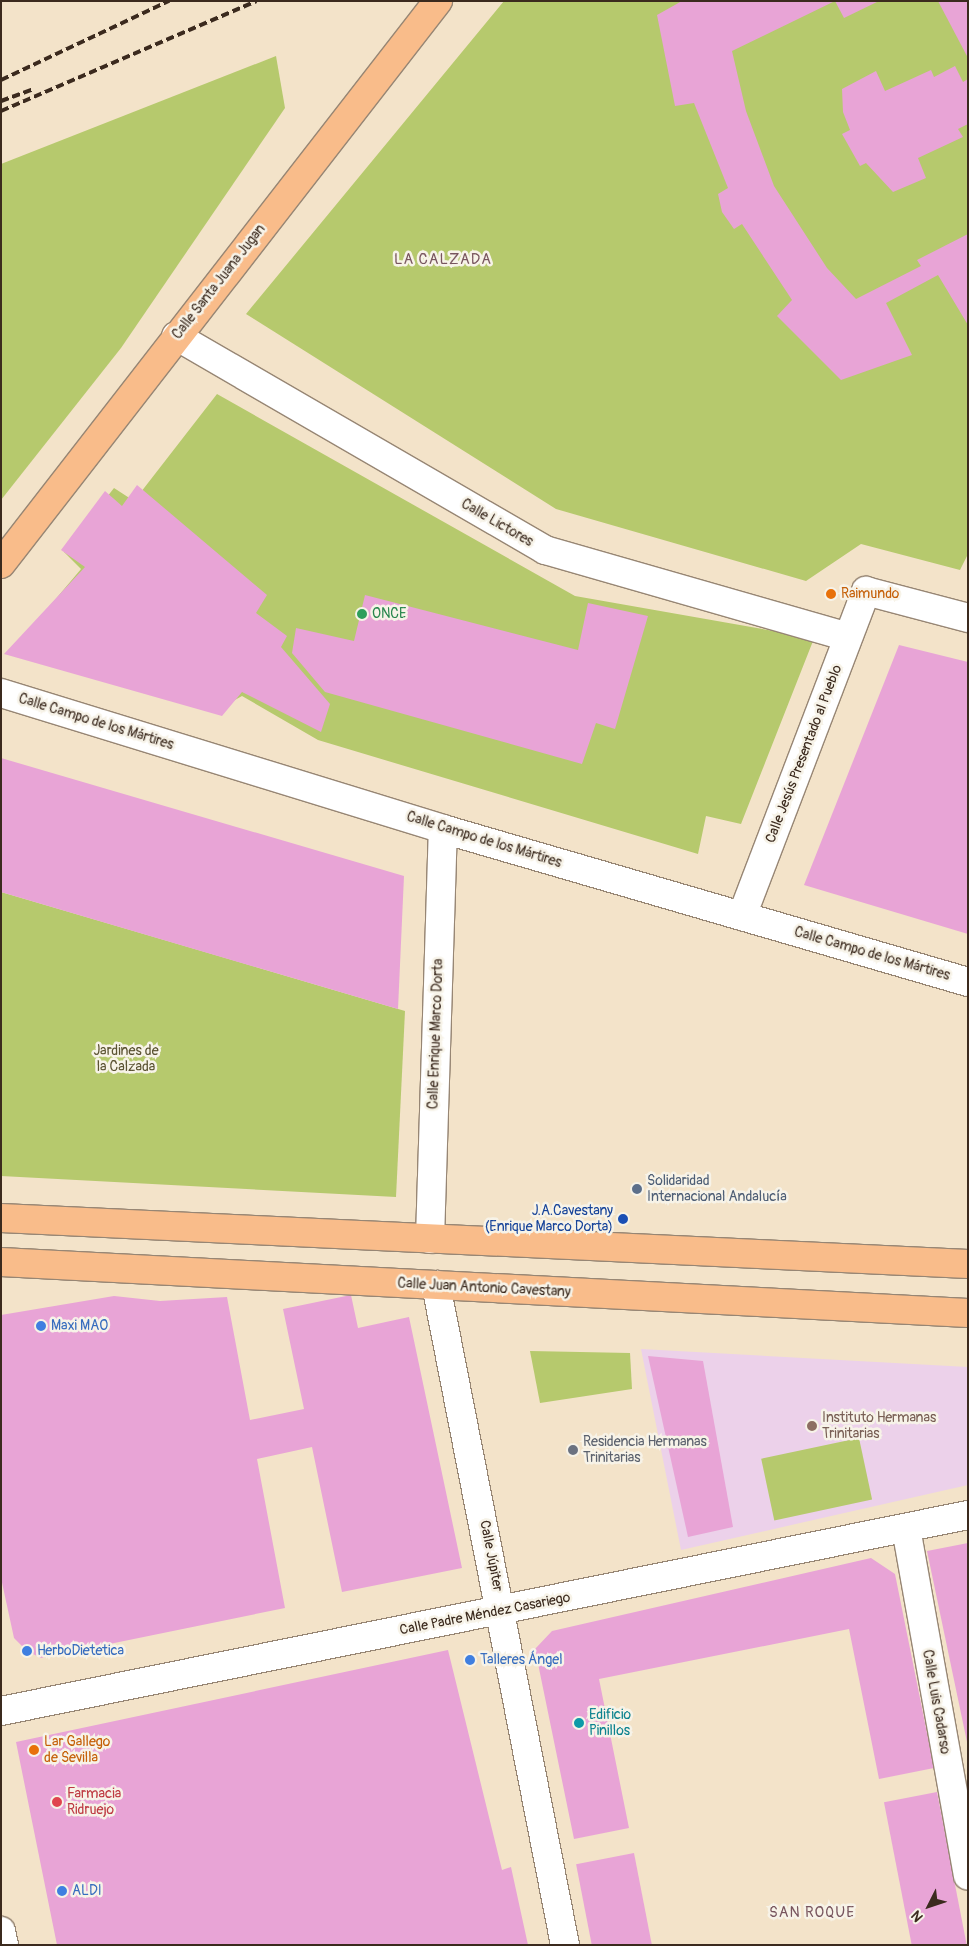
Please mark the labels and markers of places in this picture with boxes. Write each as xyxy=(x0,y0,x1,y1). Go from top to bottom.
place label: Raimundo xyxy=(841,586,899,602)
marker: Raimundo xyxy=(825,588,837,600)
place label: ONCE xyxy=(372,606,406,622)
marker: ONCE xyxy=(356,608,368,620)
place label: Solidaridad Internacional Andalucía xyxy=(647,1173,787,1206)
marker: Solidaridad Internacional Andalucía xyxy=(631,1183,643,1195)
place label: J.A.Cavestany (Enrique Marco Dorta) xyxy=(485,1203,613,1236)
marker: J.A.Cavestany (Enrique Marco Dorta) xyxy=(617,1213,629,1225)
place label: Maxi MAO xyxy=(51,1318,108,1334)
marker: Maxi MAO xyxy=(35,1320,47,1332)
place label: Instituto Hermanas Trinitarias xyxy=(822,1410,936,1442)
marker: Instituto Hermanas Trinitarias xyxy=(806,1420,818,1432)
place label: Residencia Hermanas Trinitarias xyxy=(583,1434,707,1466)
marker: Residencia Hermanas Trinitarias xyxy=(567,1444,579,1456)
place label: HerboDietetica xyxy=(37,1643,124,1659)
marker: HerboDietetica xyxy=(21,1645,33,1657)
place label: Talleres Ángel xyxy=(480,1652,563,1668)
marker: Talleres Ángel xyxy=(464,1654,476,1666)
place label: Edificio Pinillos xyxy=(589,1707,631,1740)
marker: Edificio Pinillos xyxy=(573,1717,585,1729)
place label: Lar Gallego de Sevilla xyxy=(44,1734,110,1766)
marker: Lar Gallego de Sevilla xyxy=(28,1744,40,1756)
place label: Farmacia Ridruejo xyxy=(67,1786,121,1818)
marker: Farmacia Ridruejo xyxy=(51,1796,63,1808)
place label: ALDI xyxy=(72,1883,102,1899)
marker: ALDI xyxy=(56,1885,68,1897)

